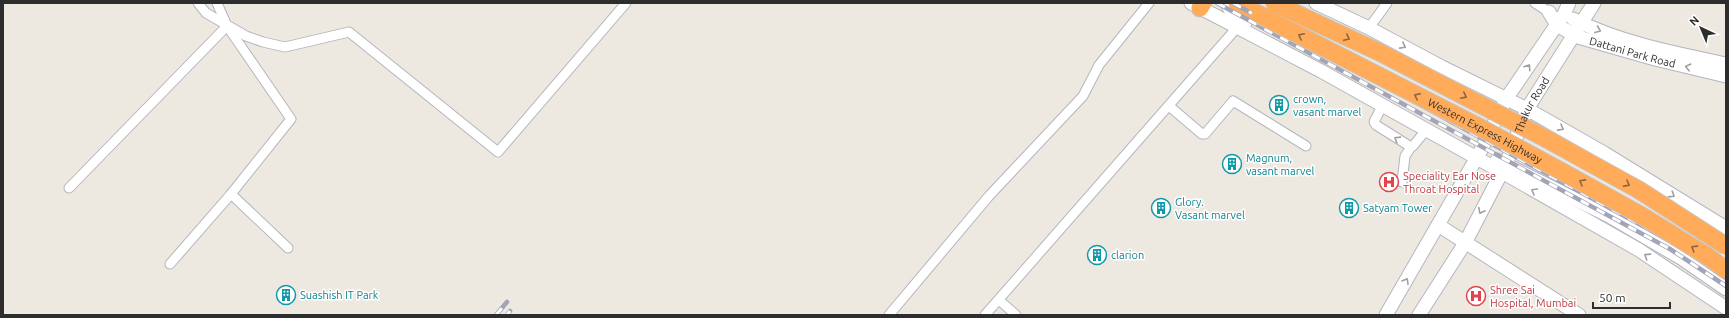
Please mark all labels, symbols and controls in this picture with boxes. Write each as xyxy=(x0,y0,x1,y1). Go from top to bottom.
north arrow xyxy=(1681,8,1721,48)
text: N xyxy=(1687,14,1701,28)
one-way arrow xyxy=(1595,25,1602,33)
one-way arrow xyxy=(1298,33,1306,41)
one-way arrow xyxy=(1343,33,1351,41)
street label: Dattani Park Road xyxy=(1588,35,1677,70)
one-way arrow xyxy=(1399,41,1407,49)
one-way arrow xyxy=(1523,64,1531,71)
one-way arrow xyxy=(1685,64,1691,72)
street label: Thakur Road xyxy=(1512,75,1552,135)
one-way arrow xyxy=(1459,91,1467,99)
place label: crown, vasant marvel xyxy=(1293,93,1362,118)
one-way arrow xyxy=(1414,93,1421,100)
building icon: crown, vasant marvel xyxy=(1268,94,1290,116)
street label: Western Express Highway xyxy=(1426,96,1545,166)
one-way arrow xyxy=(1557,124,1564,131)
one-way arrow xyxy=(1394,136,1401,143)
place label: Magnum, vasant marvel xyxy=(1246,152,1315,177)
building icon: Magnum, vasant marvel xyxy=(1221,153,1243,175)
place label: Speciality Ear Nose Throat Hospital xyxy=(1403,170,1496,195)
hospital icon: Speciality Ear Nose Throat Hospital xyxy=(1378,171,1400,193)
one-way arrow xyxy=(1623,179,1631,186)
one-way arrow xyxy=(1578,180,1586,187)
one-way arrow xyxy=(1531,188,1538,195)
one-way arrow xyxy=(1668,191,1675,198)
place label: Glory. Vasant marvel xyxy=(1175,196,1245,221)
building icon: Glory. Vasant marvel xyxy=(1150,197,1172,219)
building icon: Satyam Tower xyxy=(1338,197,1360,219)
place label: Satyam Tower xyxy=(1363,202,1433,214)
one-way arrow xyxy=(1479,207,1486,214)
building icon: clarion xyxy=(1086,244,1108,266)
one-way arrow xyxy=(1691,245,1698,252)
place label: clarion xyxy=(1111,249,1144,261)
one-way arrow xyxy=(1644,253,1651,260)
one-way arrow xyxy=(1401,278,1408,285)
building icon: Suashish IT Park xyxy=(275,284,297,306)
place label: Shree Sai Hospital, Mumbai xyxy=(1490,284,1576,309)
scale bar xyxy=(1593,284,1670,310)
hospital icon: Shree Sai Hospital, Mumbai xyxy=(1465,285,1487,307)
place label: Suashish IT Park xyxy=(300,289,379,301)
text: 50 m xyxy=(1599,291,1626,304)

